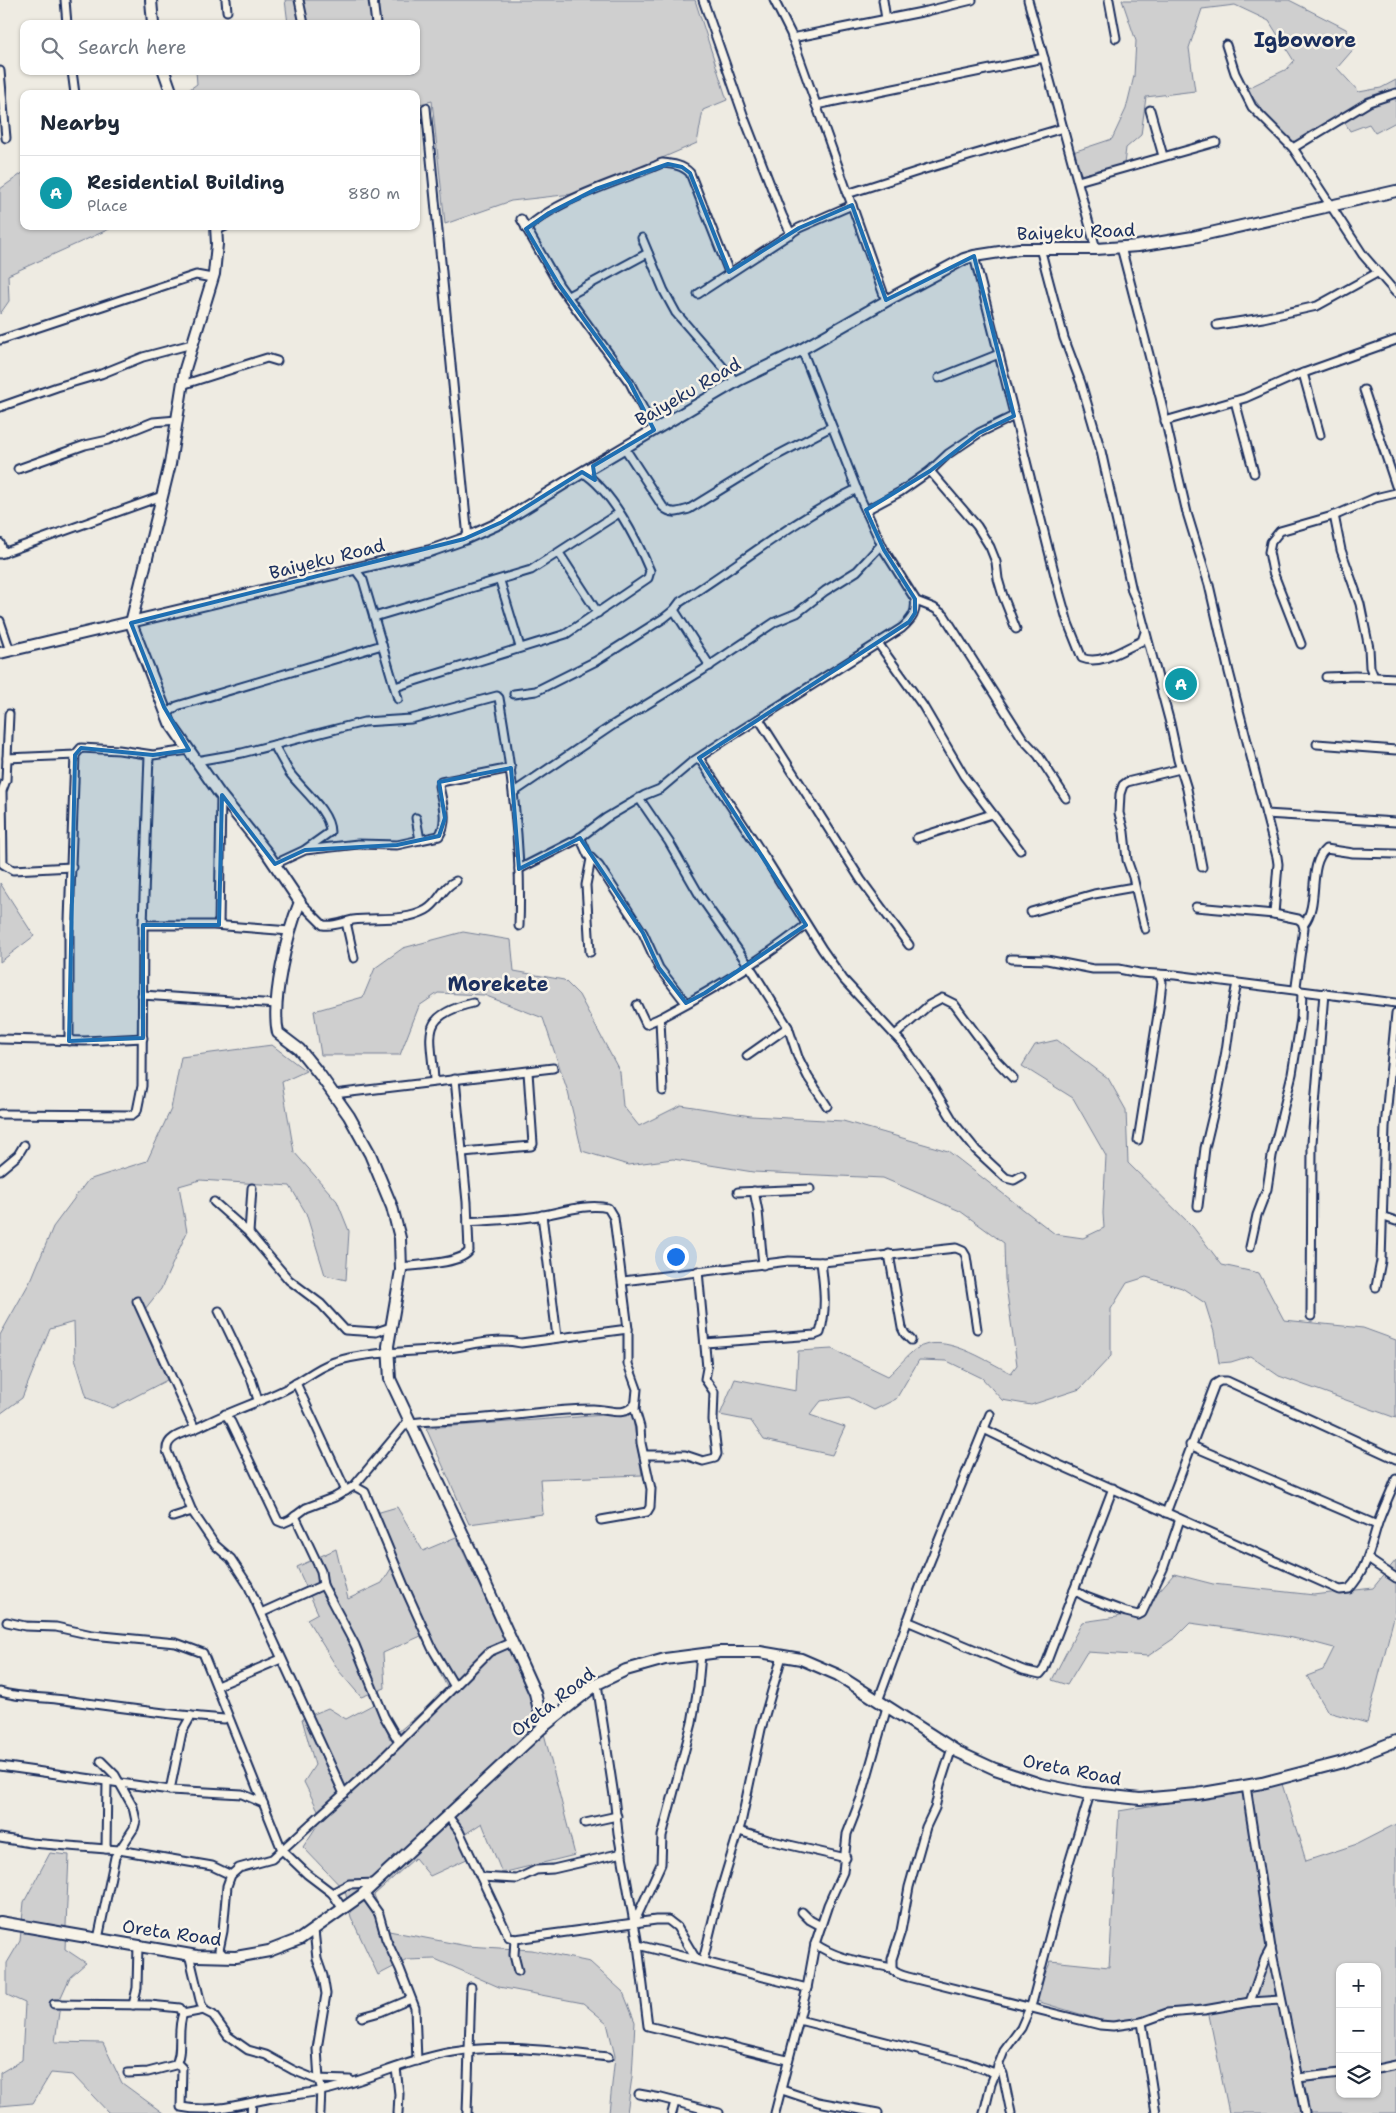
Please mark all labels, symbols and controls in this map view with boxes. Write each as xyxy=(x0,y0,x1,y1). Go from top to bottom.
search box xyxy=(20,20,420,75)
district label: Igbowore xyxy=(1254,27,1356,53)
icon: search xyxy=(38,34,66,62)
text: Search here xyxy=(78,35,187,60)
text: Nearby xyxy=(40,109,120,137)
text: Residential Building xyxy=(87,170,284,195)
text: A xyxy=(50,183,62,204)
text: 880 m xyxy=(348,183,400,204)
text: Place xyxy=(87,195,128,216)
street label: Baiyeku Road xyxy=(1016,218,1136,246)
street label: Baiyeku Road xyxy=(631,352,745,432)
street label: Baiyeku Road xyxy=(267,533,387,585)
pin: A xyxy=(1165,665,1197,703)
district label: Morekete xyxy=(447,971,549,997)
your location xyxy=(663,1244,689,1270)
street label: Oreta Road xyxy=(506,1662,600,1742)
street label: Oreta Road xyxy=(1021,1749,1123,1791)
street label: Oreta Road xyxy=(121,1914,223,1952)
map controls xyxy=(1336,1963,1381,2098)
button: + xyxy=(1336,1963,1381,2008)
button: − xyxy=(1336,2008,1381,2053)
button: layers xyxy=(1336,2053,1381,2098)

